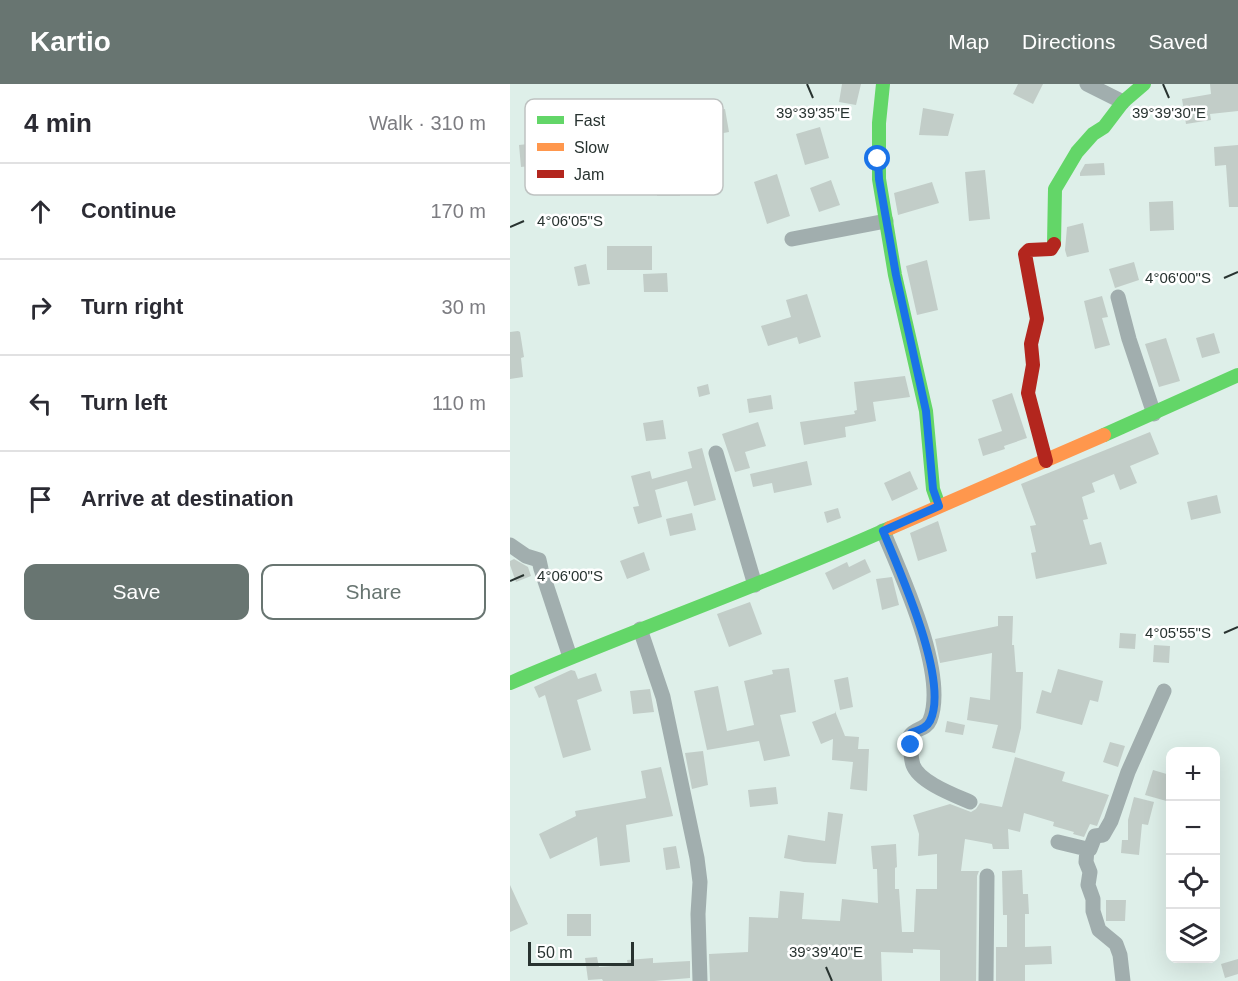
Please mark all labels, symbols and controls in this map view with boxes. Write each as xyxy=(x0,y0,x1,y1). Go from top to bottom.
text: Kartio xyxy=(30,26,111,57)
text: Map xyxy=(948,30,989,53)
text: Directions xyxy=(1022,30,1115,53)
text: Saved xyxy=(1148,30,1208,53)
legend xyxy=(525,99,723,195)
text: 39°39'35"E xyxy=(776,104,850,121)
text: 39°39'30"E xyxy=(1132,104,1206,121)
text: 4 min xyxy=(24,108,92,138)
text: Walk · 310 m xyxy=(369,112,486,134)
text: Fast xyxy=(574,112,606,129)
text: Slow xyxy=(574,139,609,156)
route start xyxy=(864,145,890,171)
text: Jam xyxy=(574,166,604,183)
icon: ahead xyxy=(24,195,57,228)
text: Continue xyxy=(81,198,176,223)
text: 170 m xyxy=(430,200,486,222)
text: 4°06'05"S xyxy=(537,212,603,229)
text: 4°06'00"S xyxy=(1145,269,1211,286)
icon: right xyxy=(24,291,57,324)
text: Turn right xyxy=(81,294,183,319)
text: 30 m xyxy=(442,296,486,318)
icon: left xyxy=(24,387,57,420)
text: Turn left xyxy=(81,390,167,415)
text: 110 m xyxy=(432,392,486,414)
icon: arrive xyxy=(24,483,57,516)
text: Arrive at destination xyxy=(81,486,294,511)
button: Save xyxy=(24,564,249,620)
button: Share xyxy=(261,564,486,620)
text: 4°06'00"S xyxy=(537,567,603,584)
text: 4°05'55"S xyxy=(1145,624,1211,641)
route end xyxy=(897,731,923,757)
map controls xyxy=(1166,747,1220,963)
button: + xyxy=(1166,747,1220,801)
button: − xyxy=(1166,801,1220,855)
button: locate xyxy=(1166,855,1220,909)
button: layers xyxy=(1166,909,1220,963)
scale bar xyxy=(528,939,634,966)
text: 39°39'40"E xyxy=(789,943,863,960)
text: 50 m xyxy=(537,944,573,961)

